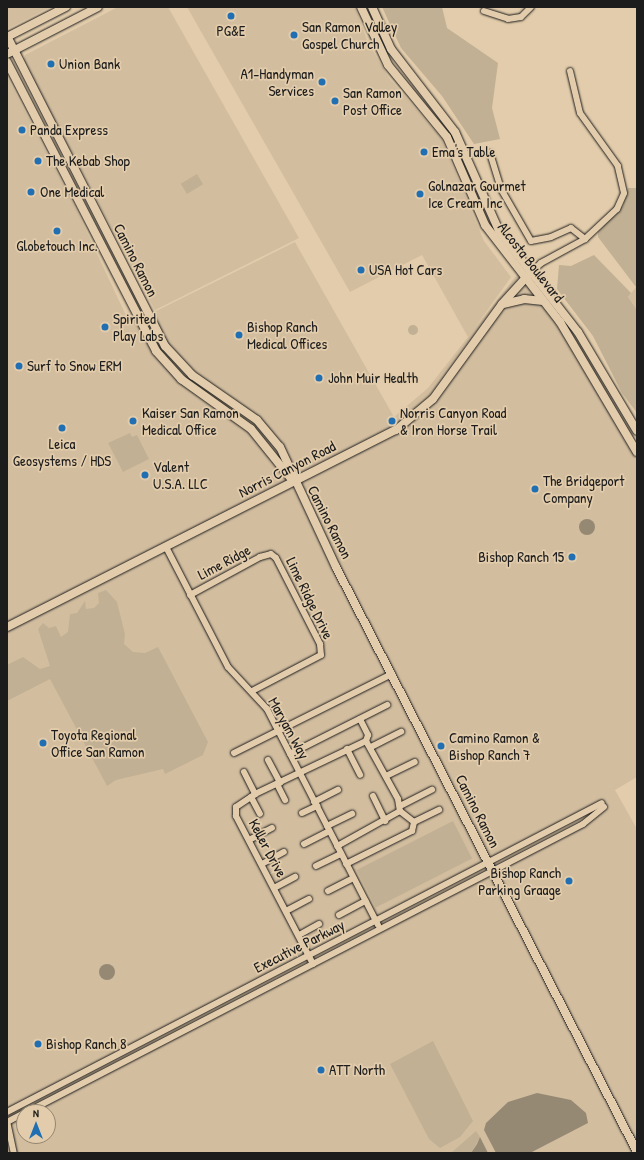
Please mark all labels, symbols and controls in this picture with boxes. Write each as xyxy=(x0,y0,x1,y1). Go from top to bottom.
marker: PG&E xyxy=(226,11,236,21)
place label: San Ramon Valley Gospel Church xyxy=(302,17,397,52)
place label: PG&E xyxy=(217,22,245,40)
marker: San Ramon Valley Gospel Church xyxy=(289,30,299,40)
place label: Union Bank xyxy=(59,55,120,73)
marker: Union Bank xyxy=(46,59,56,69)
place label: A1-Handyman Services xyxy=(240,64,314,99)
marker: A1-Handyman Services xyxy=(317,77,327,87)
place label: San Ramon Post Office xyxy=(343,83,402,118)
marker: San Ramon Post Office xyxy=(330,96,340,106)
place label: Panda Express xyxy=(30,121,108,139)
marker: Panda Express xyxy=(17,125,27,135)
place label: Ema's Table xyxy=(432,143,495,161)
marker: Ema's Table xyxy=(419,147,429,157)
place label: The Kebab Shop xyxy=(46,152,130,170)
marker: The Kebab Shop xyxy=(33,156,43,166)
place label: Golnazar Gourmet Ice Cream Inc xyxy=(428,176,526,211)
place label: One Medical xyxy=(40,183,104,201)
marker: One Medical xyxy=(25,186,37,198)
marker: Golnazar Gourmet Ice Cream Inc xyxy=(415,189,425,199)
street label: Alcosta Boulevard xyxy=(494,218,568,306)
street label: Camino Ramon xyxy=(110,220,162,300)
marker: Globetouch Inc. xyxy=(52,226,62,236)
place label: Globetouch Inc. xyxy=(16,237,98,255)
place label: USA Hot Cars xyxy=(369,261,442,279)
marker: USA Hot Cars xyxy=(356,265,366,275)
place label: Spirited Play Labs xyxy=(113,309,163,344)
place label: Bishop Ranch Medical Offices xyxy=(247,317,327,352)
marker: Spirited Play Labs xyxy=(100,322,110,332)
marker: Bishop Ranch Medical Offices xyxy=(234,330,244,340)
place label: Surf to Snow ERM xyxy=(27,357,122,375)
marker: Surf to Snow ERM xyxy=(14,361,24,371)
place label: John Muir Health xyxy=(328,369,418,387)
marker: John Muir Health xyxy=(313,372,325,384)
place label: Kaiser San Ramon Medical Office xyxy=(142,403,239,438)
place label: Norris Canyon Road & Iron Horse Trail xyxy=(400,403,506,438)
marker: Kaiser San Ramon Medical Office xyxy=(127,415,139,427)
marker: Norris Canyon Road & Iron Horse Trail xyxy=(387,416,397,426)
marker: Leica Geosystems / HDS xyxy=(57,423,67,433)
place label: Leica Geosystems / HDS xyxy=(13,434,111,469)
street label: Norris Canyon Road xyxy=(236,437,338,501)
place label: Valent U.S.A. LLC xyxy=(153,457,208,492)
marker: Valent U.S.A. LLC xyxy=(140,470,150,480)
place label: The Bridgeport Company xyxy=(543,471,624,506)
street label: Camino Ramon xyxy=(304,482,356,562)
marker: The Bridgeport Company xyxy=(530,484,540,494)
street label: Lime Ridge xyxy=(195,541,253,583)
place label: Bishop Ranch 15 xyxy=(478,548,564,566)
marker: Bishop Ranch 15 xyxy=(567,552,577,562)
street label: Lime Ridge Drive xyxy=(282,554,338,642)
street label: Maryam Way xyxy=(265,694,313,762)
place label: Toyota Regional Office San Ramon xyxy=(51,725,145,760)
place label: Camino Ramon & Bishop Ranch 7 xyxy=(449,728,540,763)
marker: Toyota Regional Office San Ramon xyxy=(38,738,48,748)
marker: Camino Ramon & Bishop Ranch 7 xyxy=(436,741,446,751)
street label: Camino Ramon xyxy=(452,771,504,851)
street label: Keller Drive xyxy=(245,816,291,880)
place label: Bishop Ranch Parking Graage xyxy=(478,863,561,898)
marker: Bishop Ranch Parking Graage xyxy=(564,876,574,886)
street label: Executive Parkway xyxy=(251,915,347,977)
place label: Bishop Ranch 8 xyxy=(46,1035,126,1053)
marker: Bishop Ranch 8 xyxy=(33,1039,43,1049)
place label: ATT North xyxy=(329,1061,385,1079)
marker: ATT North xyxy=(316,1065,326,1075)
north arrow xyxy=(16,1104,56,1144)
text: N xyxy=(33,1106,39,1120)

